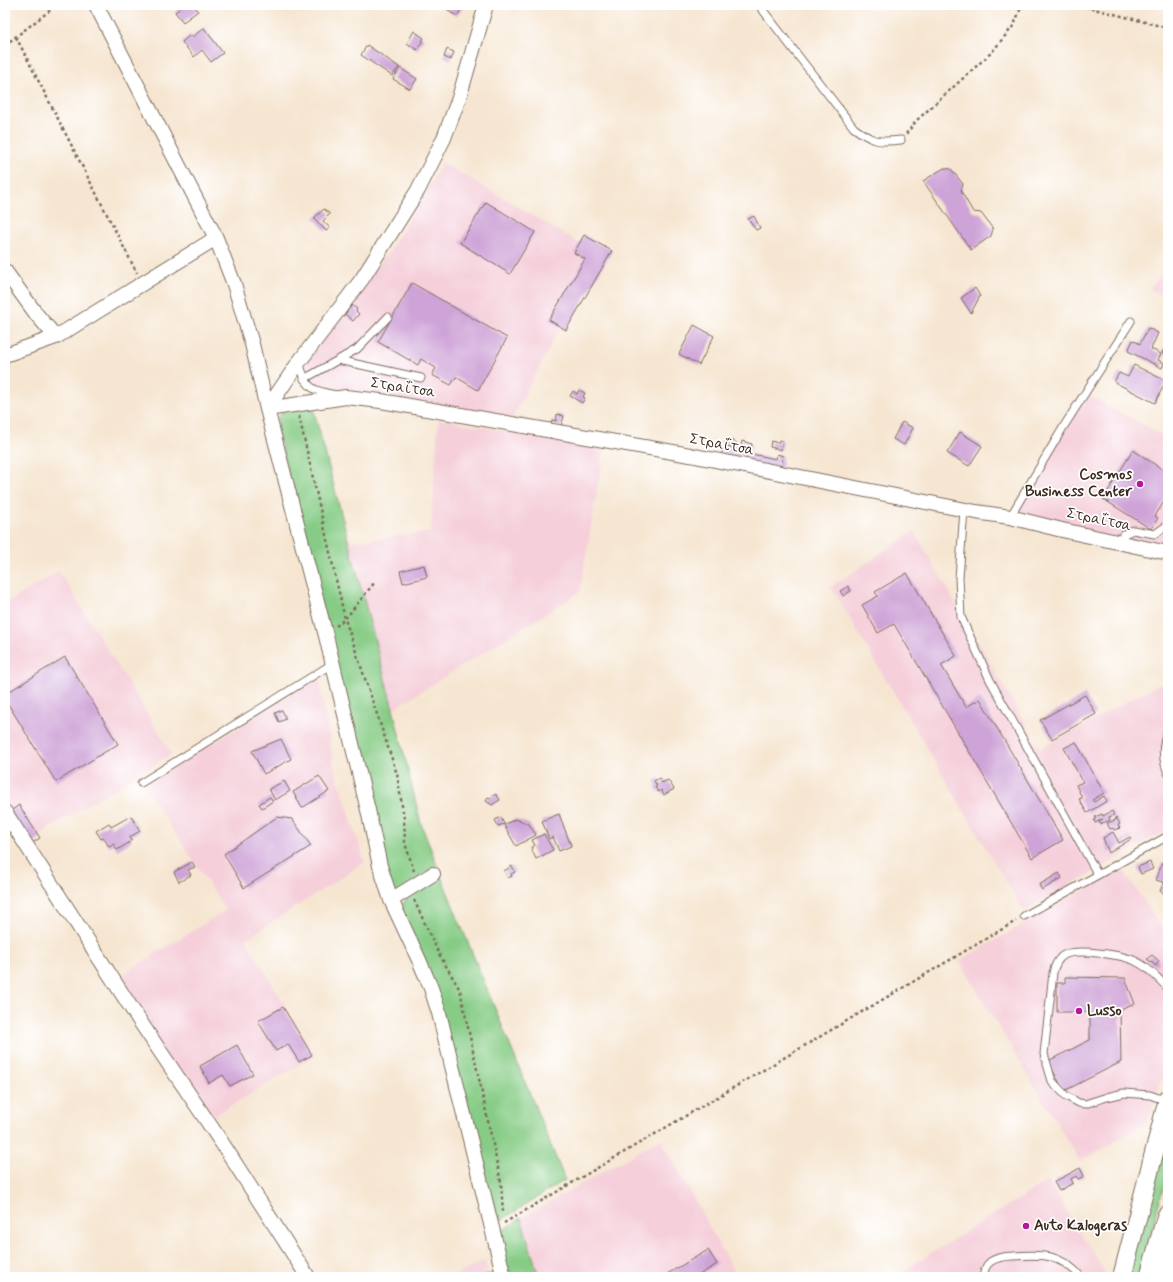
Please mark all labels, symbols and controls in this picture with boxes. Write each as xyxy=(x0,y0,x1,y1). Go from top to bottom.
street label: Στραΐτσα xyxy=(369,373,437,403)
street label: Στραΐτσα xyxy=(688,429,757,461)
place label: Cosmos Business Center xyxy=(1025,465,1133,502)
marker: Cosmos Business Center xyxy=(1135,479,1145,489)
street label: Στραΐτσα xyxy=(1065,503,1134,537)
place label: Lusso xyxy=(1087,1001,1122,1021)
marker: Lusso xyxy=(1074,1006,1084,1016)
place label: Auto Kalogeras xyxy=(1034,1216,1127,1237)
marker: Auto Kalogeras xyxy=(1021,1221,1031,1231)

